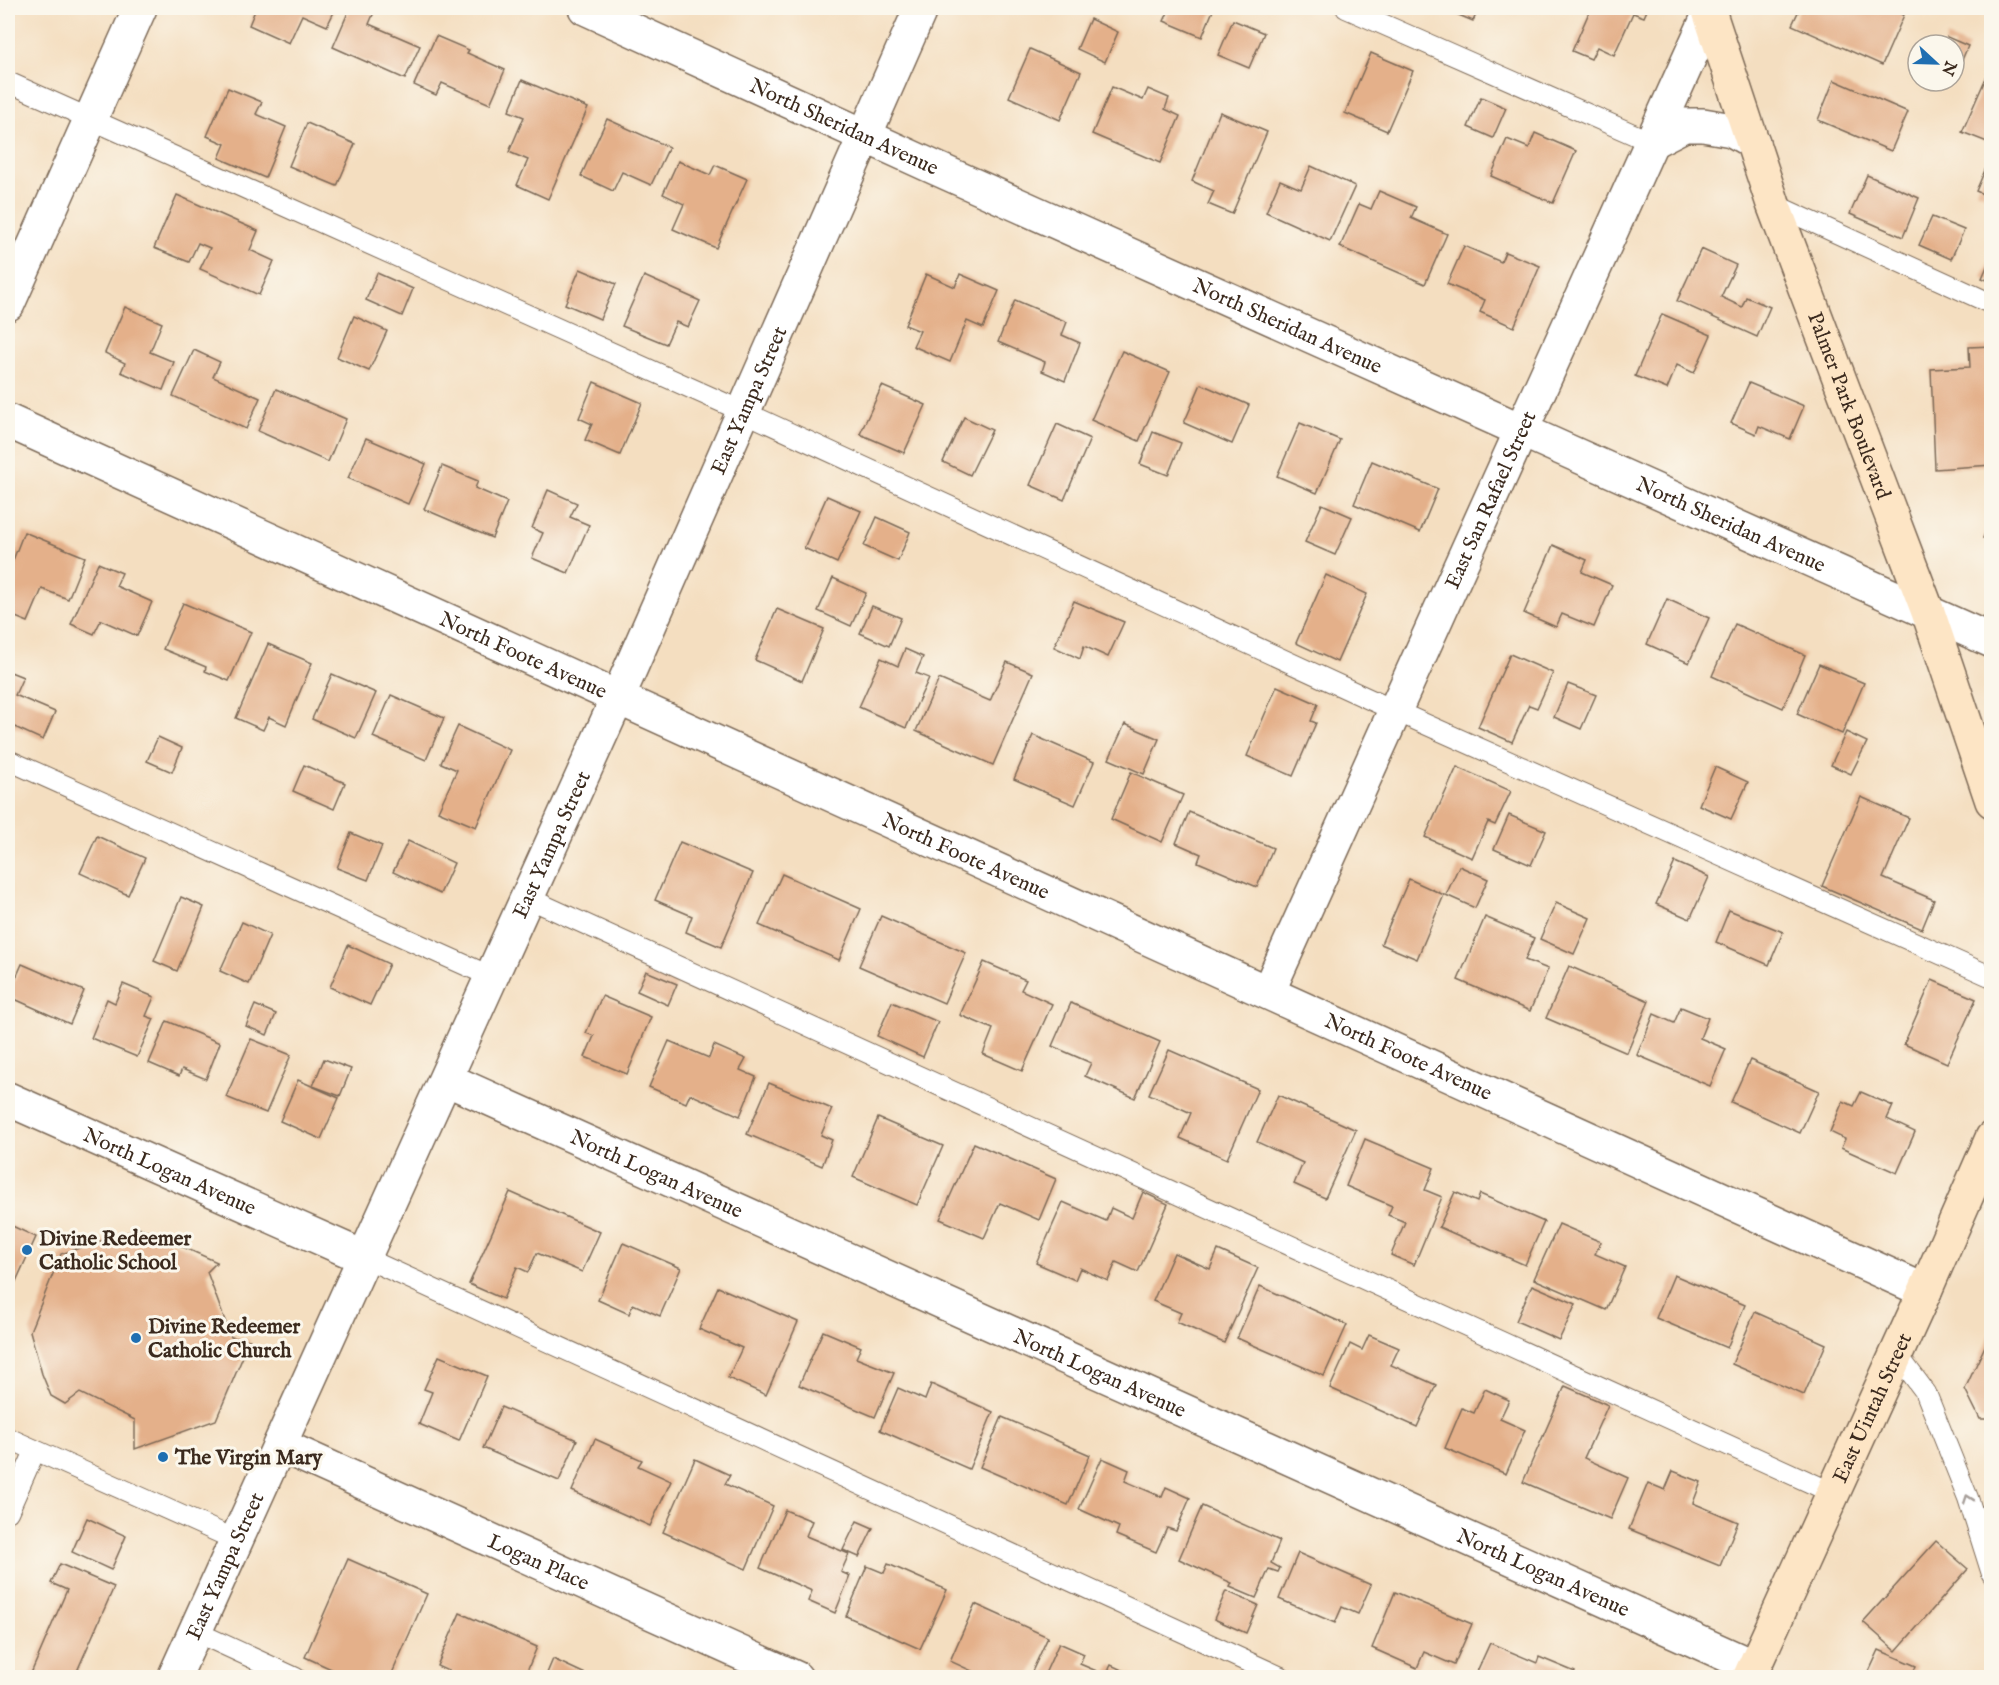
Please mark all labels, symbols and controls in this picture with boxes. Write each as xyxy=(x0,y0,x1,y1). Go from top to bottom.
north arrow xyxy=(1906,33,1966,93)
text: N xyxy=(1936,57,1960,78)
street label: North Sheridan Avenue xyxy=(745,73,943,183)
street label: North Sheridan Avenue xyxy=(1188,273,1386,381)
street label: Palmer Park Boulevard xyxy=(1800,309,1896,504)
street label: East Yampa Street xyxy=(705,323,794,479)
street label: East San Rafael Street xyxy=(1440,407,1543,594)
street label: North Sheridan Avenue xyxy=(1632,471,1830,580)
street label: North Foote Avenue xyxy=(435,607,611,706)
street label: East Yampa Street xyxy=(508,767,598,923)
street label: North Foote Avenue xyxy=(877,807,1054,907)
street label: North Foote Avenue xyxy=(1320,1008,1496,1108)
street label: North Logan Avenue xyxy=(78,1122,260,1223)
street label: North Logan Avenue xyxy=(565,1125,747,1226)
place label: Divine Redeemer Catholic School xyxy=(39,1226,191,1277)
marker: Divine Redeemer Catholic School xyxy=(20,1243,34,1257)
place label: Divine Redeemer Catholic Church xyxy=(148,1314,300,1365)
street label: North Logan Avenue xyxy=(1009,1324,1190,1425)
street label: East Uintah Street xyxy=(1828,1329,1919,1487)
marker: Divine Redeemer Catholic Church xyxy=(129,1331,143,1345)
place label: The Virgin Mary xyxy=(174,1445,323,1472)
marker: The Virgin Mary xyxy=(156,1450,170,1464)
street label: East Yampa Street xyxy=(181,1488,271,1645)
one-way arrow xyxy=(1962,1494,1975,1504)
street label: North Logan Avenue xyxy=(1452,1523,1634,1624)
street label: Logan Place xyxy=(483,1529,593,1598)

